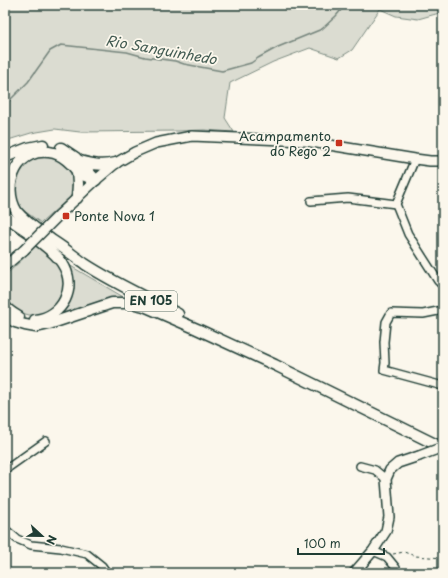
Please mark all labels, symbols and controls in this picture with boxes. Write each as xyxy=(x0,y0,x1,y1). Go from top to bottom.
water label: Rio Sanguinhedo xyxy=(104,29,219,70)
place label: Acampamento do Rego 2 xyxy=(239,126,331,160)
marker: Acampamento do Rego 2 xyxy=(334,138,344,148)
place label: Ponte Nova 1 xyxy=(74,206,155,225)
marker: Ponte Nova 1 xyxy=(61,211,71,221)
road number: EN 105 xyxy=(125,291,177,311)
north arrow xyxy=(22,516,62,556)
scale bar xyxy=(298,530,384,556)
text: N xyxy=(42,533,61,547)
text: 100 m xyxy=(304,534,341,552)

